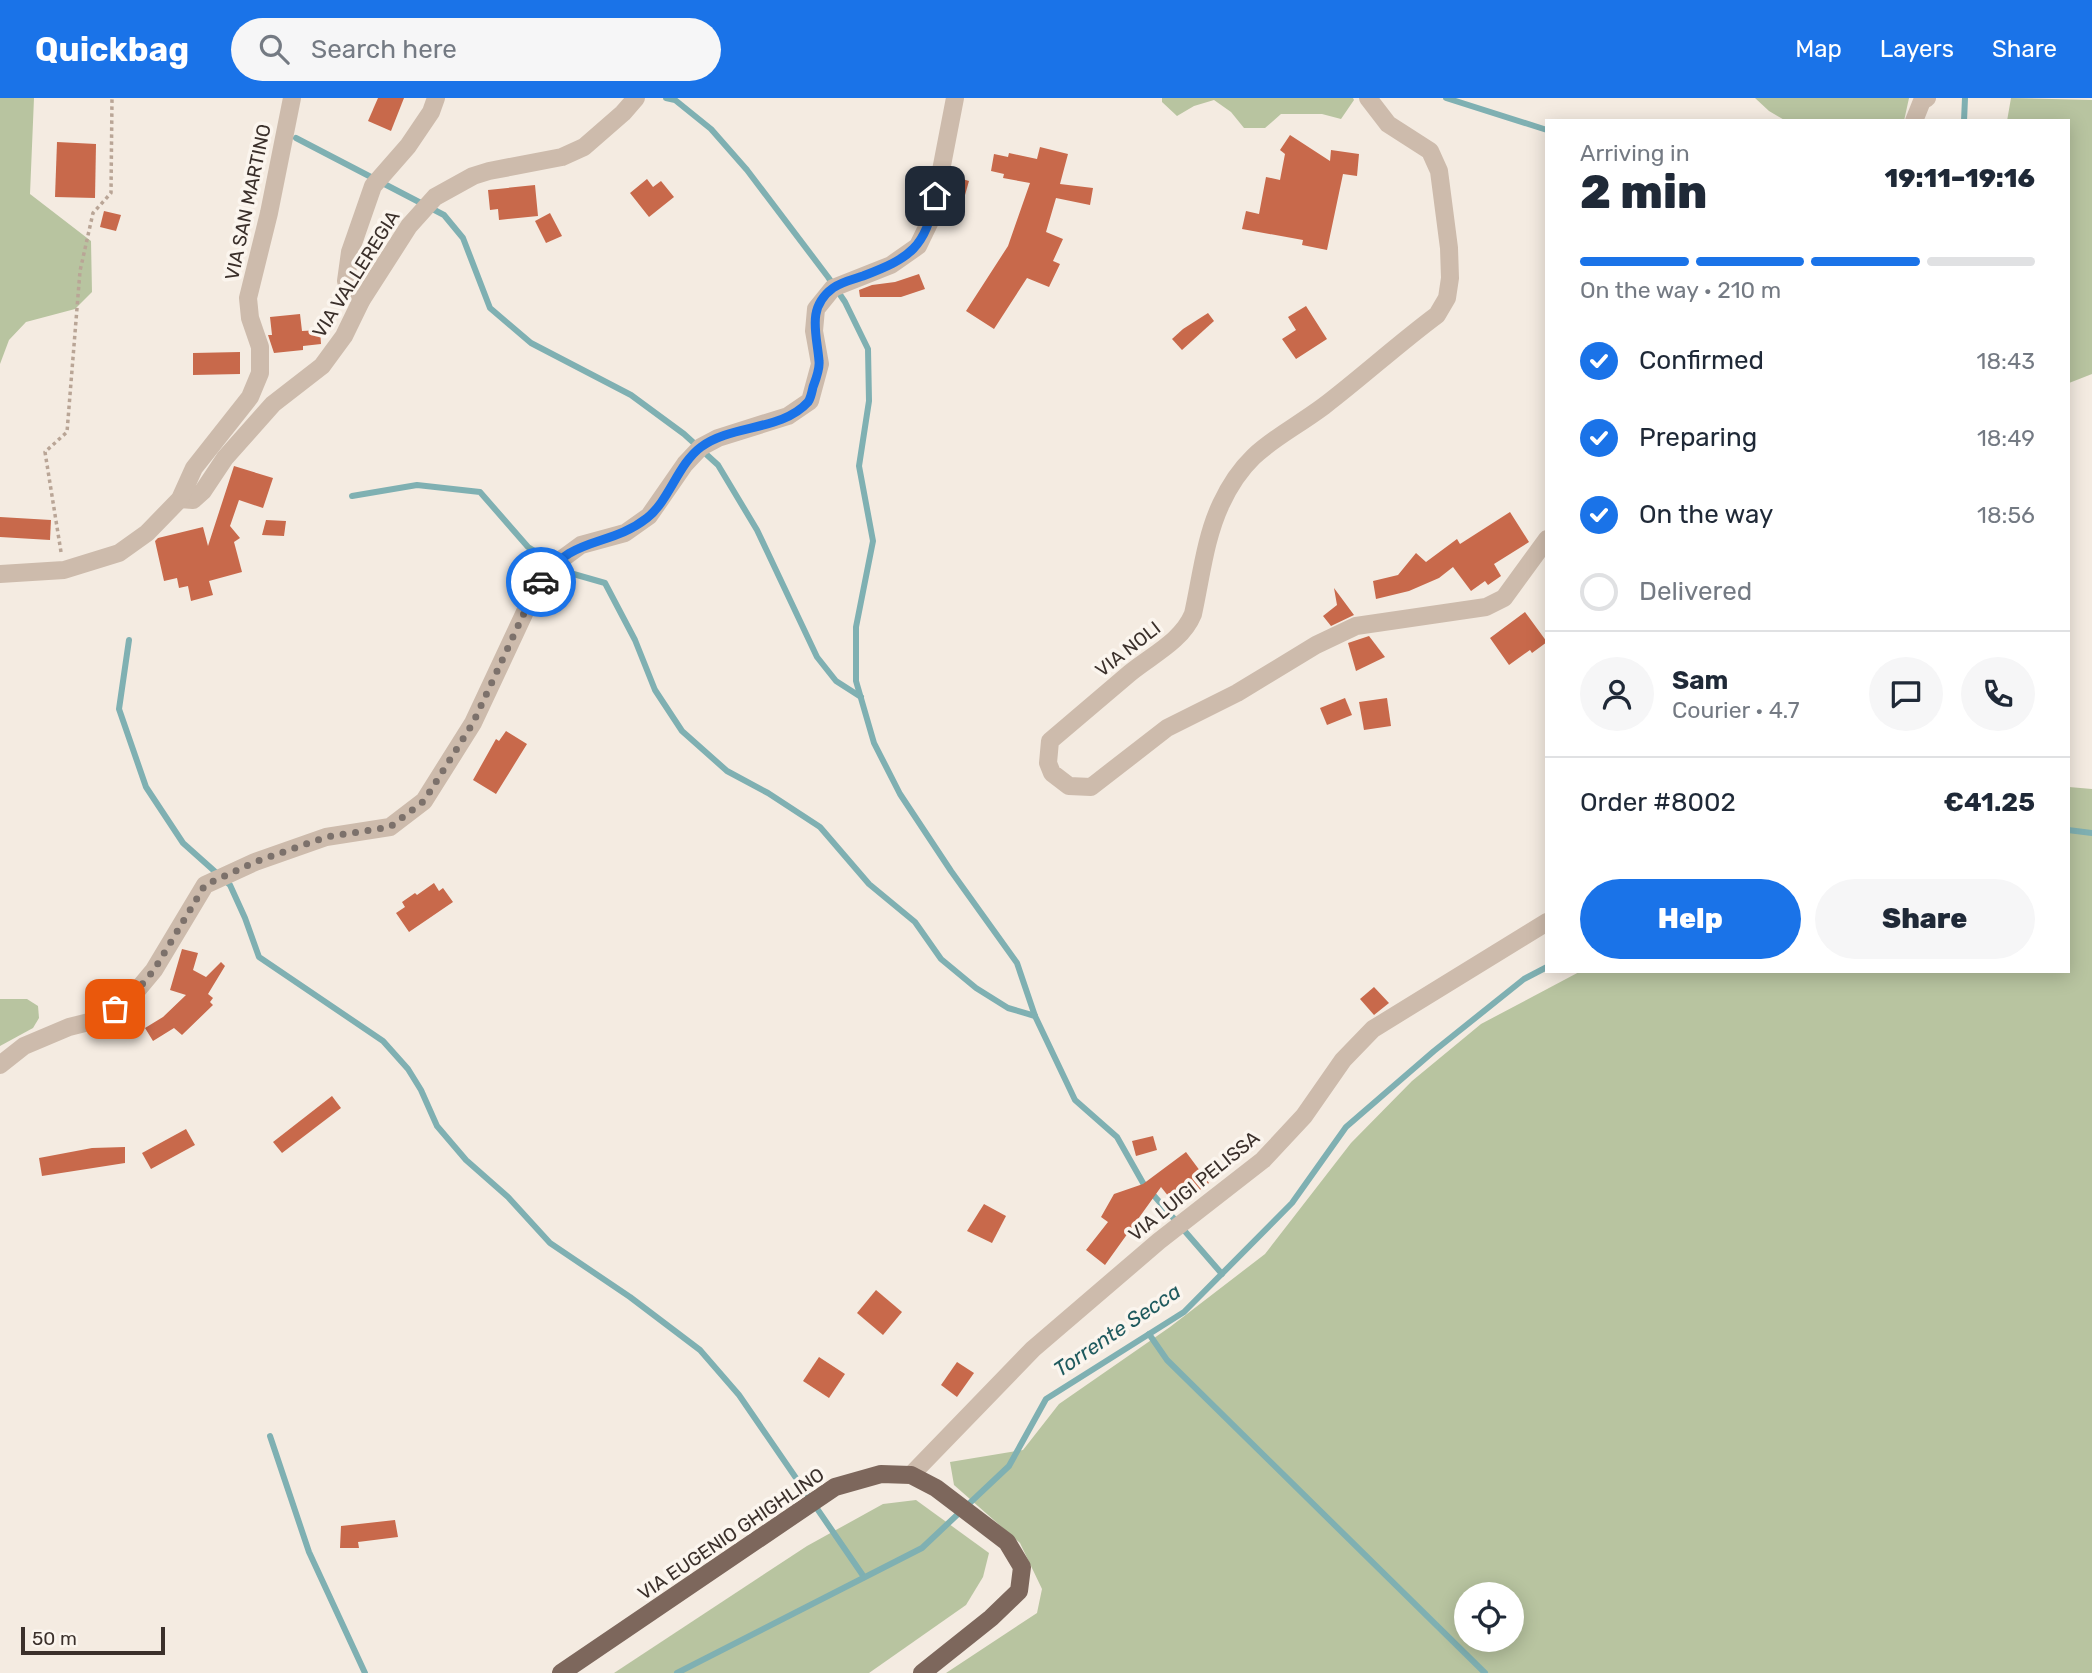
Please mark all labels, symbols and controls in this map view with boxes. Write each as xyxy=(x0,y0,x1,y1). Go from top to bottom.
search box xyxy=(231,18,721,81)
text: Quickbag xyxy=(35,30,189,69)
icon: search xyxy=(255,30,293,68)
text: Search here xyxy=(311,34,457,65)
text: Map xyxy=(1795,35,1842,63)
text: Layers xyxy=(1880,35,1954,63)
text: Share xyxy=(1992,35,2057,63)
street label: VIA SAN MARTINO xyxy=(220,122,276,282)
text: Arriving in xyxy=(1580,139,1690,167)
text: 19:11–19:16 xyxy=(1885,163,2035,194)
text: 2 min xyxy=(1580,165,1707,220)
pin xyxy=(905,166,965,226)
icon: home xyxy=(916,177,954,215)
street label: VIA VALLEREGIA xyxy=(308,206,405,342)
text: On the way · 210 m xyxy=(1580,276,1781,304)
icon: check xyxy=(1580,342,1618,380)
text: Confirmed xyxy=(1639,345,1764,376)
text: 18:43 xyxy=(1977,347,2035,375)
icon: check xyxy=(1580,419,1618,457)
text: Preparing xyxy=(1639,422,1757,453)
text: 18:49 xyxy=(1977,424,2035,452)
icon: check xyxy=(1580,496,1618,534)
text: On the way xyxy=(1639,499,1773,530)
text: 18:56 xyxy=(1977,501,2035,529)
courier xyxy=(506,547,576,617)
icon: car xyxy=(522,563,560,601)
text: Delivered xyxy=(1639,576,1752,607)
street label: VIA NOLI xyxy=(1091,616,1165,682)
button: person xyxy=(1580,657,1654,731)
button: chat xyxy=(1869,657,1943,731)
button: phone xyxy=(1961,657,2035,731)
text: Sam xyxy=(1672,665,1728,696)
text: Courier · 4.7 xyxy=(1672,696,1799,724)
text: Order #8002 xyxy=(1580,787,1736,818)
text: €41.25 xyxy=(1943,787,2035,818)
button: Help xyxy=(1580,879,1801,959)
button: Share xyxy=(1815,879,2035,959)
pin xyxy=(85,979,145,1039)
icon: bag xyxy=(96,990,134,1028)
street label: VIA LUIGI PELISSA xyxy=(1124,1126,1264,1246)
water label: Torrente Secca xyxy=(1049,1278,1185,1382)
street label: VIA EUGENIO GHIGHLINO xyxy=(633,1463,829,1605)
map controls xyxy=(1454,1582,1524,1652)
button: locate xyxy=(1454,1582,1524,1652)
scale bar xyxy=(21,1624,164,1656)
text: 50 m xyxy=(32,1627,77,1650)

